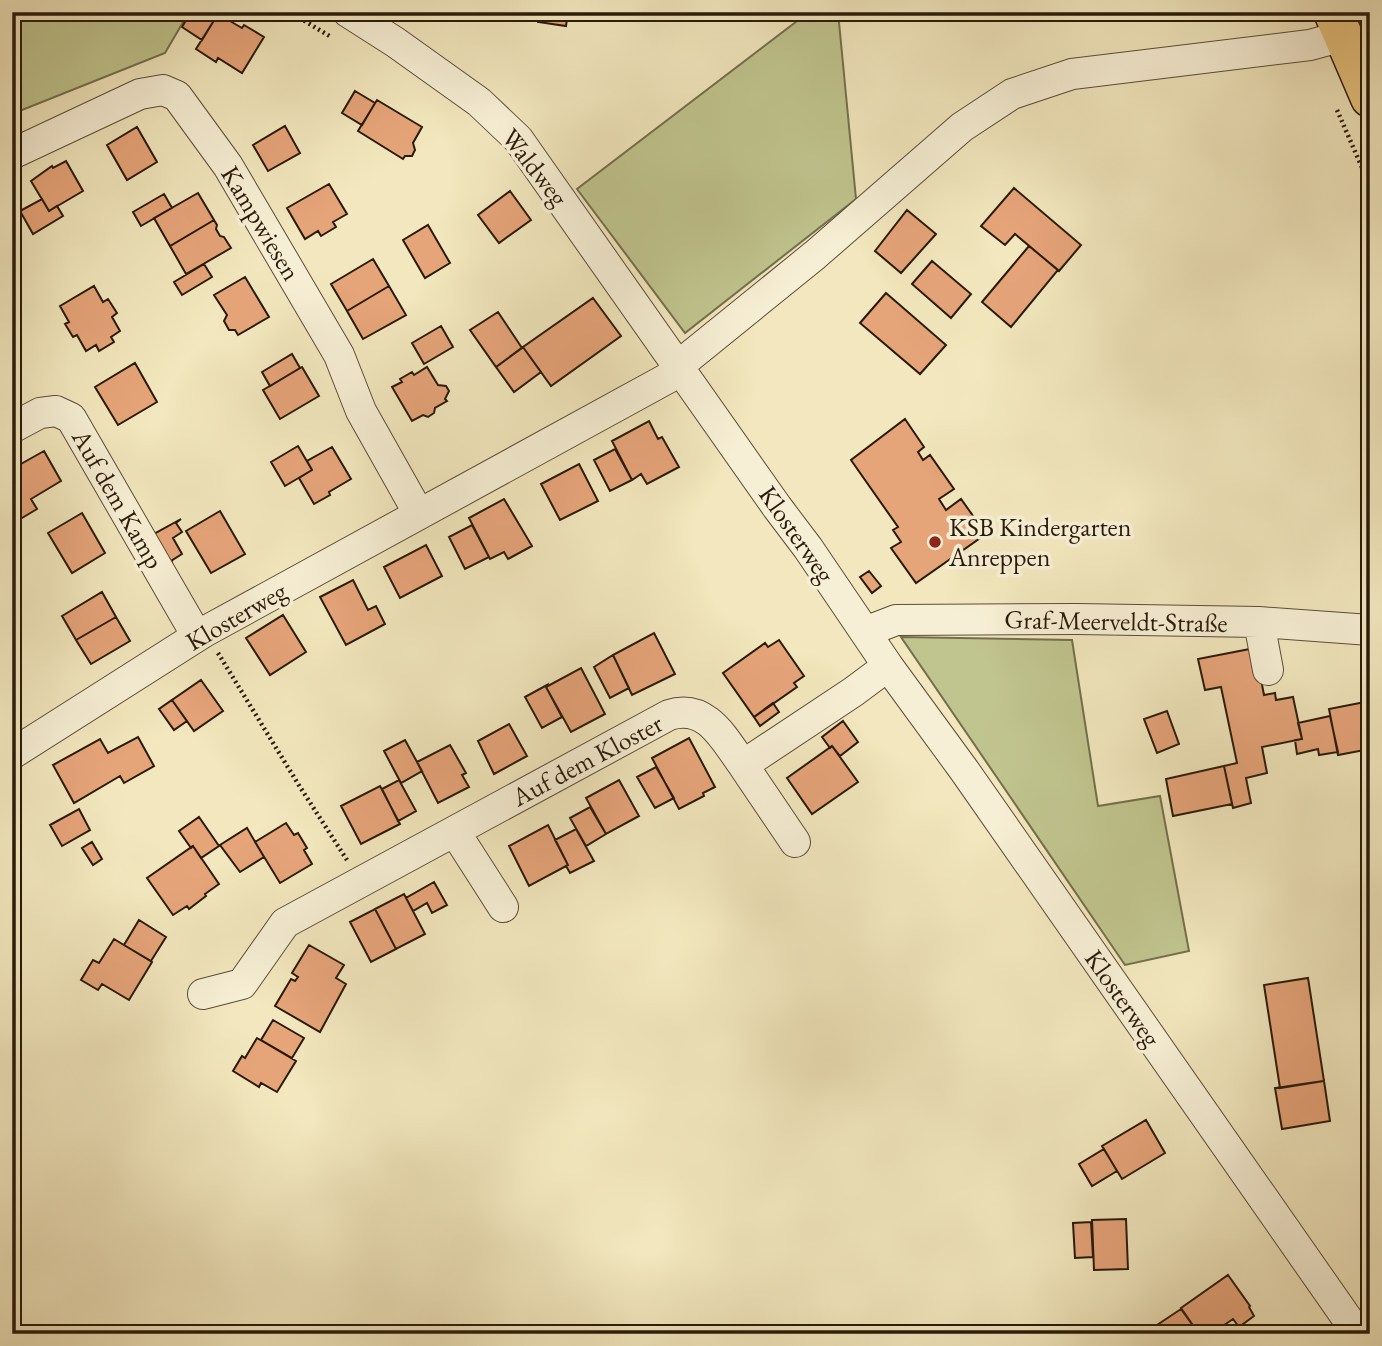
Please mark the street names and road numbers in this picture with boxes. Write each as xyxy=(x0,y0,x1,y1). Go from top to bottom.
street label: Waldweg xyxy=(494,121,576,213)
street label: Kampwiesen xyxy=(213,159,309,287)
street label: Auf dem Kamp xyxy=(64,422,172,575)
street label: Klosterweg xyxy=(751,479,843,590)
street label: Klosterweg xyxy=(180,573,293,658)
street label: Graf-Meerveldt-Straße xyxy=(1004,602,1228,640)
street label: Auf dem Kloster xyxy=(505,706,669,814)
street label: Klosterweg xyxy=(1077,943,1169,1054)

